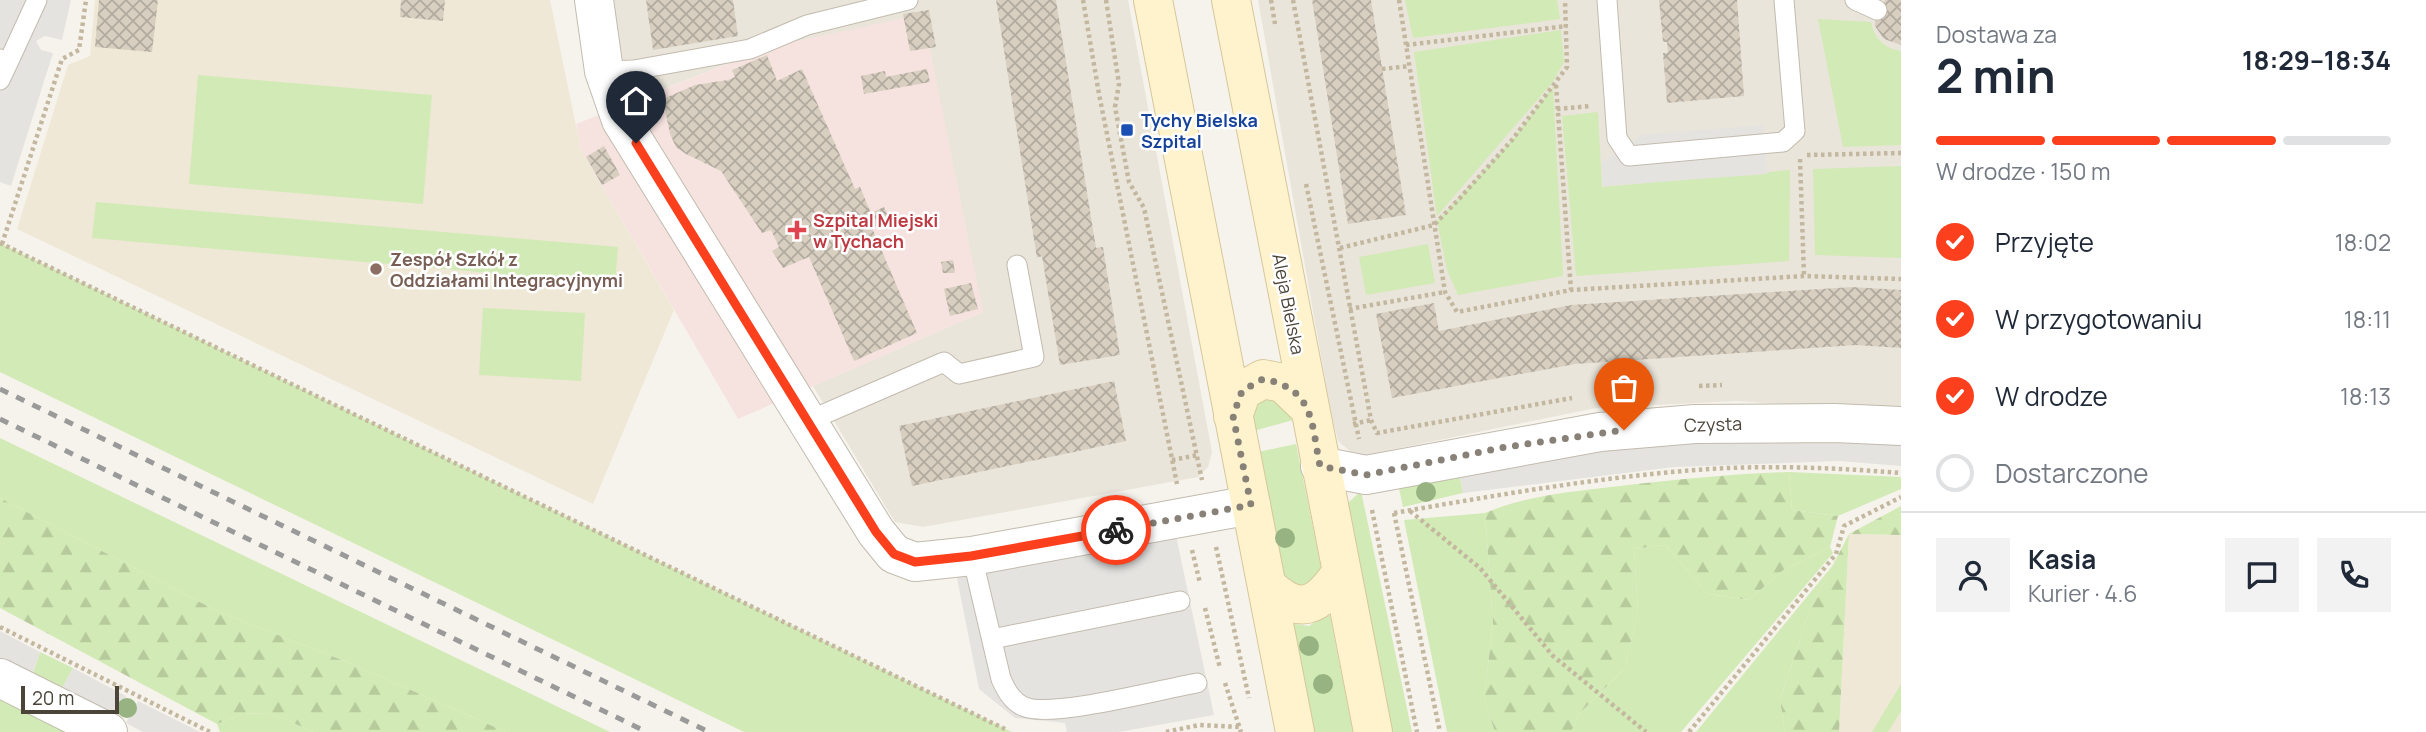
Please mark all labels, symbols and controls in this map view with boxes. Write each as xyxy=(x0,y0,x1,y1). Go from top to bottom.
text: Dostawa za xyxy=(1936,18,2057,50)
text: 18:29–18:34 xyxy=(2242,42,2391,78)
text: 2 min xyxy=(1936,44,2056,107)
pin xyxy=(606,71,666,143)
icon: home xyxy=(617,82,655,120)
place label: Tychy Bielska Szpital xyxy=(1141,108,1258,153)
marker: Tychy Bielska Szpital xyxy=(1119,122,1135,138)
text: W drodze · 150 m xyxy=(1936,155,2111,187)
place label: Szpital Miejski w Tychach xyxy=(813,208,938,253)
marker: Szpital Miejski w Tychach xyxy=(787,220,807,240)
icon: check xyxy=(1936,223,1974,261)
text: Przyjęte xyxy=(1995,224,2094,260)
text: 18:02 xyxy=(2335,226,2391,258)
place label: Zespół Szkół z Oddziałami Integracyjnymi xyxy=(390,247,623,292)
street label: Aleja Bielska xyxy=(1267,251,1311,357)
marker: Zespół Szkół z Oddziałami Integracyjnymi xyxy=(368,261,384,277)
icon: check xyxy=(1936,300,1974,338)
text: W przygotowaniu xyxy=(1995,301,2202,337)
text: 18:11 xyxy=(2344,303,2391,335)
pin xyxy=(1594,358,1654,430)
icon: bag xyxy=(1605,369,1643,407)
icon: check xyxy=(1936,377,1974,415)
text: W drodze xyxy=(1995,378,2108,414)
text: 18:13 xyxy=(2340,380,2391,412)
street label: Czysta xyxy=(1683,411,1743,437)
text: Dostarczone xyxy=(1995,455,2148,491)
courier xyxy=(1081,495,1151,565)
icon: bike xyxy=(1097,511,1135,549)
button: person xyxy=(1936,538,2010,612)
button: chat xyxy=(2225,538,2299,612)
button: phone xyxy=(2317,538,2391,612)
text: Kasia xyxy=(2028,541,2096,577)
text: Kurier · 4.6 xyxy=(2028,577,2138,609)
scale bar xyxy=(21,683,119,715)
text: 20 m xyxy=(32,685,74,711)

